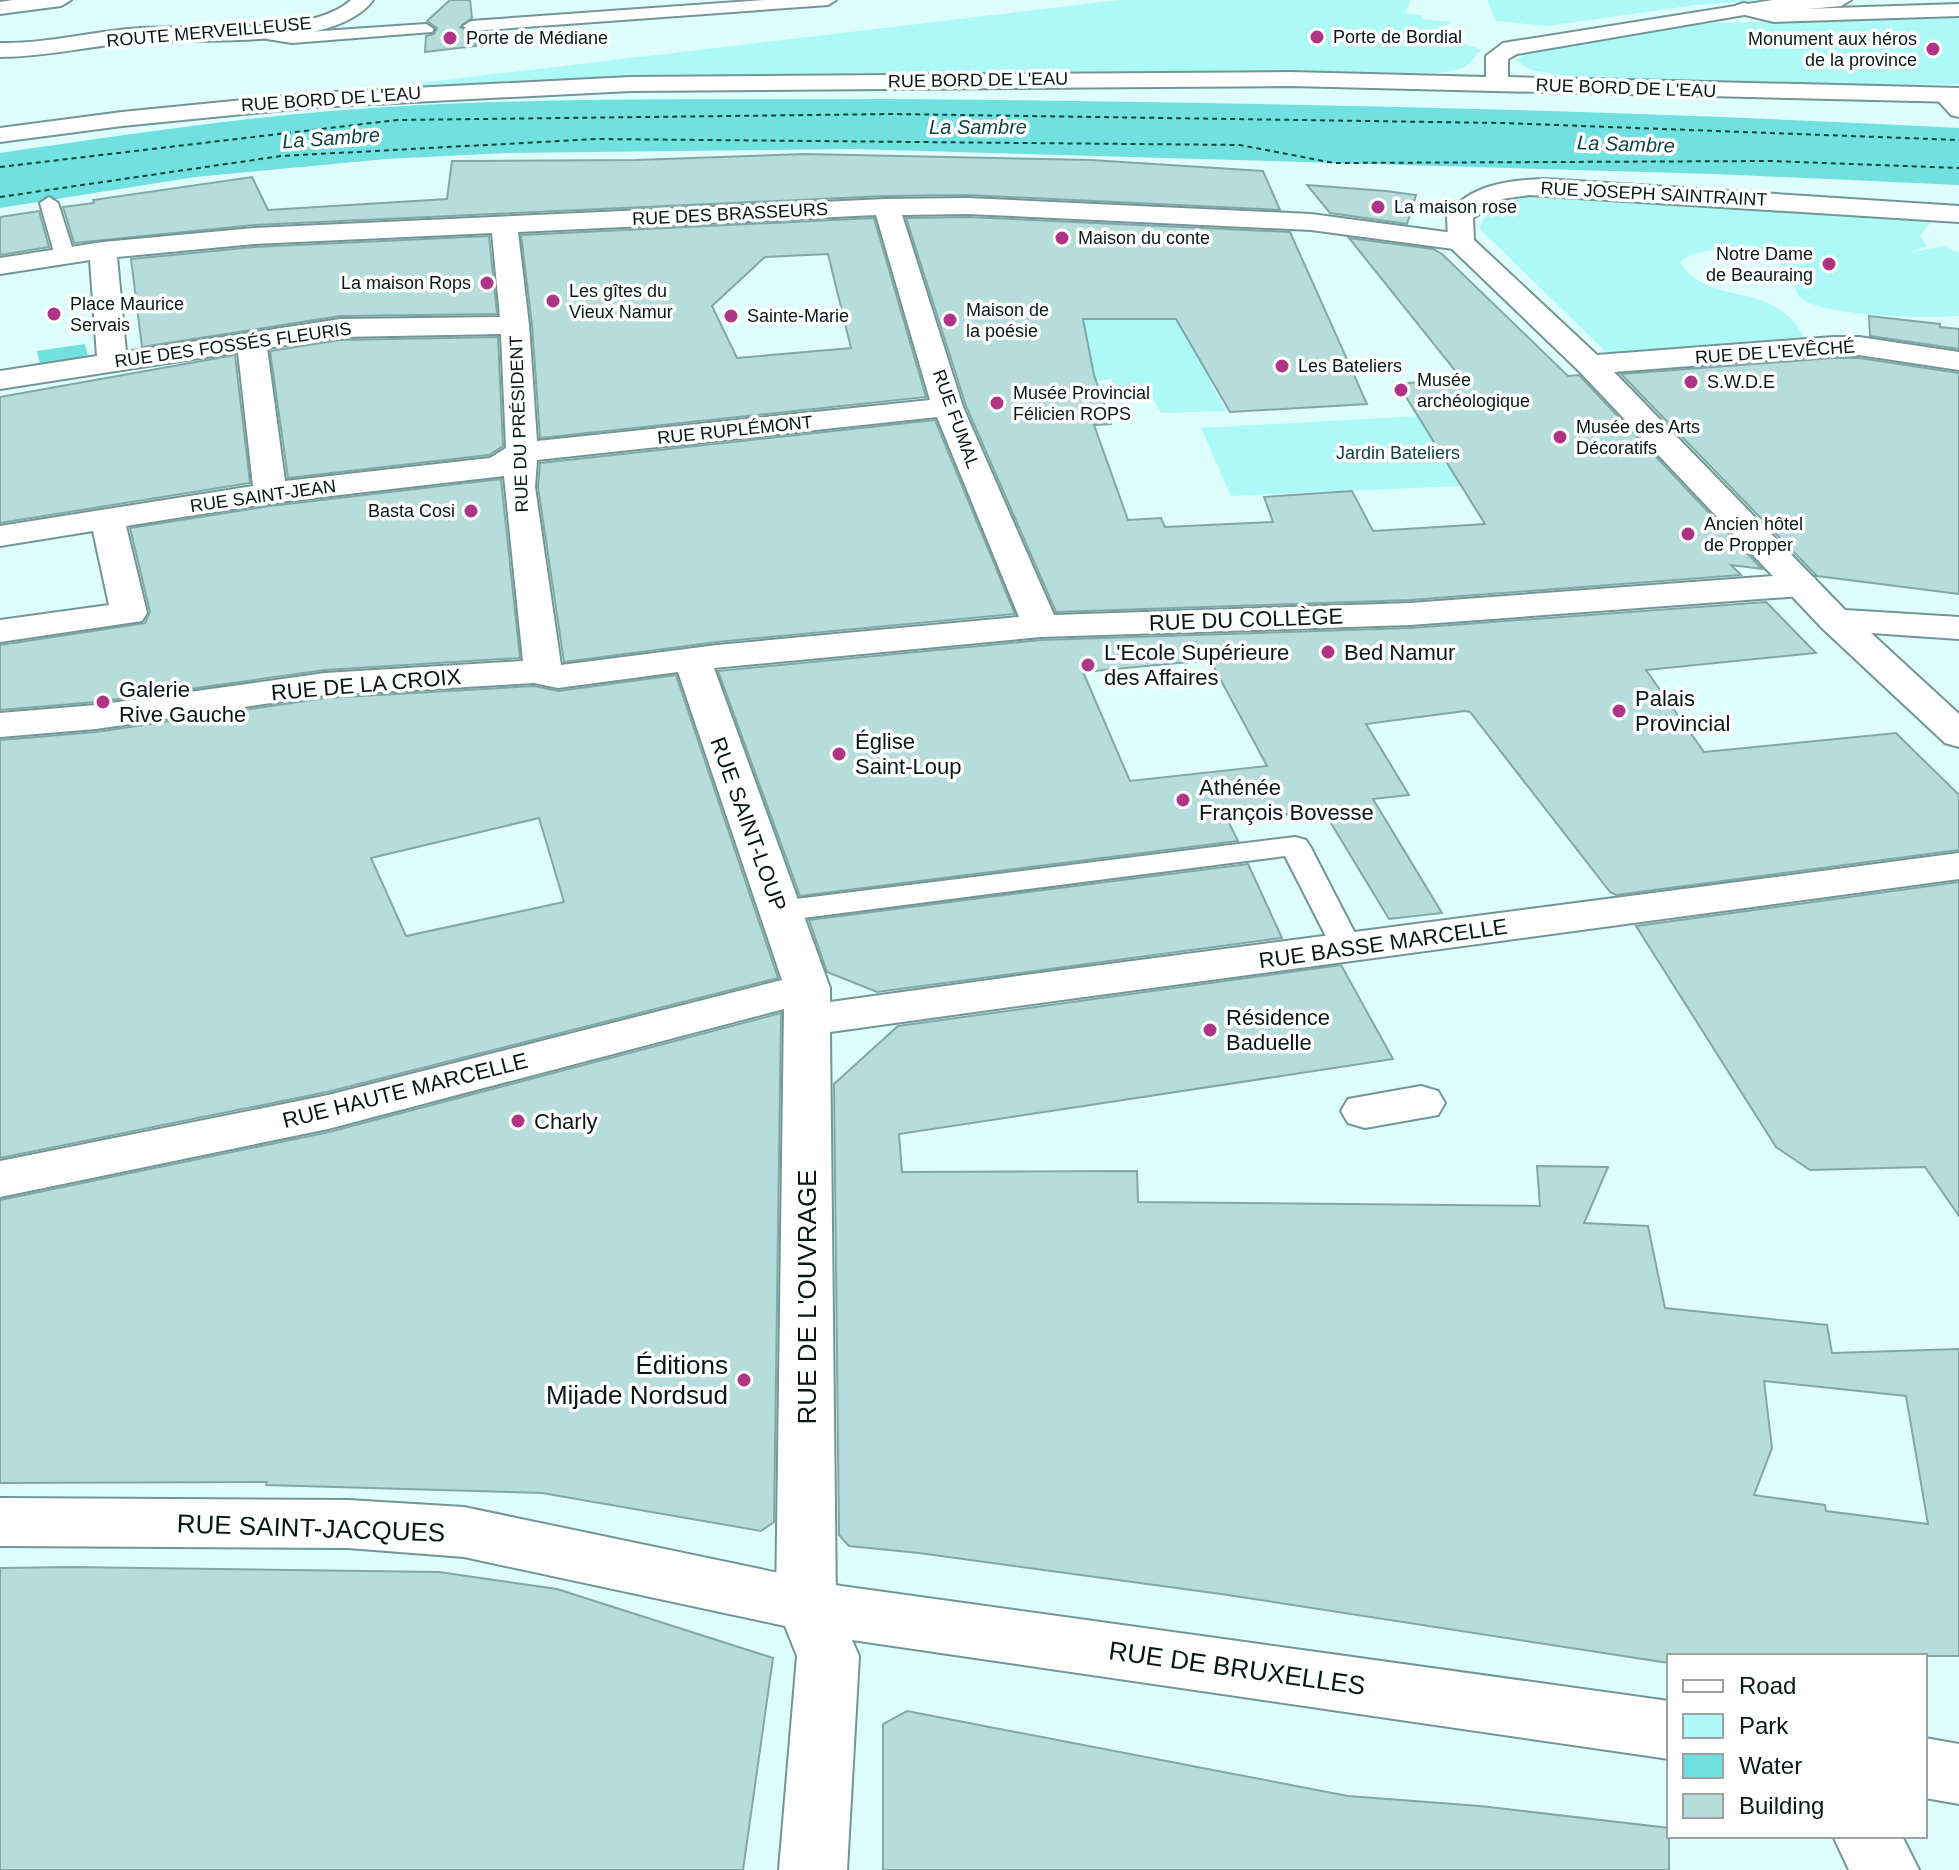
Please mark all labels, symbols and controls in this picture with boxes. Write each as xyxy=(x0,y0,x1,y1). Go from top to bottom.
street label: ROUTE MERVEILLEUSE xyxy=(106,13,312,51)
place label: Porte de Bordial xyxy=(1333,27,1462,47)
place label: Porte de Médiane xyxy=(466,28,608,48)
marker: Porte de Bordial xyxy=(1308,28,1326,46)
marker: Porte de Médiane xyxy=(441,29,459,47)
place label: Monument aux héros de la province xyxy=(1748,29,1917,70)
marker: Monument aux héros de la province xyxy=(1924,40,1942,58)
street label: RUE BORD DE L'EAU xyxy=(888,68,1068,92)
street label: RUE BORD DE L'EAU xyxy=(1535,75,1717,101)
street label: RUE BORD DE L'EAU xyxy=(240,83,422,115)
water label: La Sambre xyxy=(929,116,1027,138)
water label: La Sambre xyxy=(281,124,381,152)
water label: La Sambre xyxy=(1577,131,1675,157)
street label: RUE JOSEPH SAINTRAINT xyxy=(1540,178,1768,210)
place label: La maison rose xyxy=(1394,197,1517,217)
marker: La maison rose xyxy=(1369,198,1387,216)
street label: RUE DES BRASSEURS xyxy=(632,199,828,229)
place label: Maison du conte xyxy=(1078,228,1210,248)
marker: Maison du conte xyxy=(1053,229,1071,247)
place label: Notre Dame de Beauraing xyxy=(1706,244,1813,285)
marker: Notre Dame de Beauraing xyxy=(1820,255,1838,273)
place label: La maison Rops xyxy=(341,273,471,293)
marker: La maison Rops xyxy=(478,274,496,292)
place label: Les gîtes du Vieux Namur xyxy=(569,281,673,322)
marker: Les gîtes du Vieux Namur xyxy=(544,292,562,310)
place label: Place Maurice Servais xyxy=(70,294,184,335)
place label: Maison de la poésie xyxy=(966,300,1049,341)
marker: Place Maurice Servais xyxy=(45,305,63,323)
place label: Sainte-Marie xyxy=(747,306,849,326)
marker: Sainte-Marie xyxy=(722,307,740,325)
marker: Maison de la poésie xyxy=(941,311,959,329)
street label: RUE DES FOSSÉS FLEURIS xyxy=(113,318,353,372)
street label: RUE DU PRÉSIDENT xyxy=(506,335,532,513)
street label: RUE DE L'EVÊCHÉ xyxy=(1694,336,1856,368)
place label: Les Bateliers xyxy=(1298,356,1402,376)
marker: Les Bateliers xyxy=(1273,357,1291,375)
street label: RUE FUMAL xyxy=(929,367,983,471)
place label: Musée archéologique xyxy=(1417,370,1530,411)
place label: S.W.D.E xyxy=(1707,372,1775,392)
marker: S.W.D.E xyxy=(1682,373,1700,391)
marker: Musée archéologique xyxy=(1392,381,1410,399)
place label: Musée Provincial Félicien ROPS xyxy=(1013,383,1150,424)
marker: Musée Provincial Félicien ROPS xyxy=(988,394,1006,412)
street label: RUE RUPLÉMONT xyxy=(656,412,814,448)
place label: Musée des Arts Décoratifs xyxy=(1576,417,1700,458)
marker: Musée des Arts Décoratifs xyxy=(1551,428,1569,446)
park label: Jardin Bateliers xyxy=(1336,443,1460,463)
street label: RUE SAINT-JEAN xyxy=(189,476,337,516)
place label: Basta Cosi xyxy=(368,501,455,521)
marker: Basta Cosi xyxy=(462,502,480,520)
place label: Ancien hôtel de Propper xyxy=(1704,514,1803,555)
marker: Ancien hôtel de Propper xyxy=(1679,525,1697,543)
street label: RUE DU COLLÈGE xyxy=(1148,604,1344,635)
place label: L'Ecole Supérieure des Affaires xyxy=(1104,640,1289,690)
place label: Bed Namur xyxy=(1344,640,1455,665)
marker: Bed Namur xyxy=(1319,643,1337,661)
marker: L'Ecole Supérieure des Affaires xyxy=(1079,656,1097,674)
street label: RUE DE LA CROIX xyxy=(270,664,462,705)
place label: Galerie Rive Gauche xyxy=(119,677,246,727)
place label: Palais Provincial xyxy=(1635,686,1730,736)
marker: Galerie Rive Gauche xyxy=(94,693,112,711)
marker: Palais Provincial xyxy=(1610,702,1628,720)
place label: Église Saint-Loup xyxy=(855,729,961,779)
street label: RUE SAINT-LOUP xyxy=(705,734,792,915)
marker: Église Saint-Loup xyxy=(830,745,848,763)
place label: Athénée François Bovesse xyxy=(1199,775,1374,825)
marker: Athénée François Bovesse xyxy=(1174,791,1192,809)
street label: RUE BASSE MARCELLE xyxy=(1257,914,1509,973)
place label: Résidence Baduelle xyxy=(1226,1005,1330,1055)
marker: Résidence Baduelle xyxy=(1201,1021,1219,1039)
street label: RUE HAUTE MARCELLE xyxy=(280,1048,530,1133)
place label: Charly xyxy=(534,1109,598,1134)
marker: Charly xyxy=(509,1112,527,1130)
street label: RUE DE L'OUVRAGE xyxy=(792,1170,822,1424)
place label: Éditions Mijade Nordsud xyxy=(546,1350,728,1410)
marker: Éditions Mijade Nordsud xyxy=(735,1371,753,1389)
street label: RUE SAINT-JACQUES xyxy=(176,1508,446,1548)
street label: RUE DE BRUXELLES xyxy=(1107,1635,1367,1701)
legend xyxy=(1667,1654,1927,1838)
text: Road xyxy=(1739,1672,1796,1699)
text: Park xyxy=(1739,1712,1789,1739)
text: Water xyxy=(1739,1752,1802,1779)
text: Building xyxy=(1739,1792,1824,1819)

